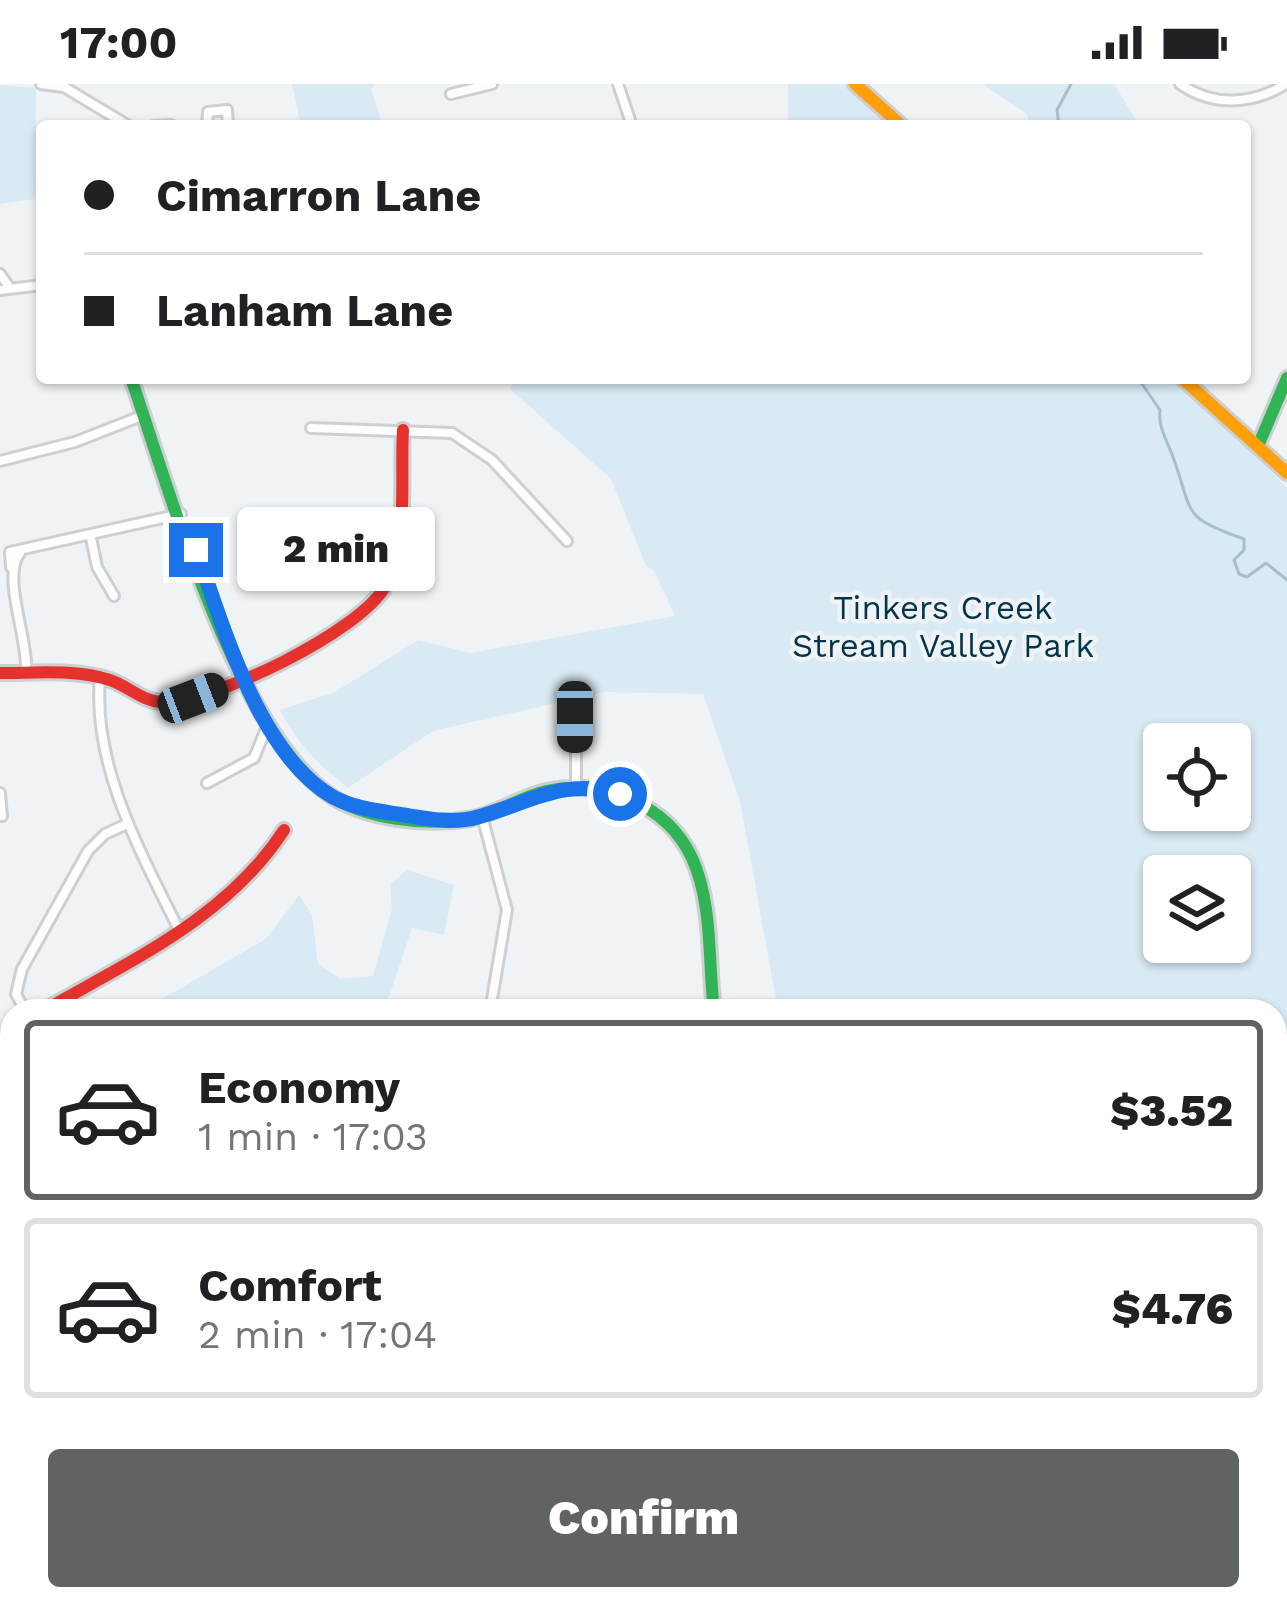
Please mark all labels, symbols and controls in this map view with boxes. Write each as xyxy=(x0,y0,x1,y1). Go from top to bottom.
text: 17:00 xyxy=(60,16,178,69)
text: Cimarron Lane xyxy=(156,169,481,222)
text: Lanham Lane xyxy=(156,284,453,337)
callout: 2 min xyxy=(238,508,436,592)
route end xyxy=(169,523,223,577)
text: 2 min xyxy=(283,526,389,571)
park label: Tinkers Creek Stream Valley Park xyxy=(792,588,1094,665)
car xyxy=(153,668,233,728)
car xyxy=(557,681,593,753)
map controls xyxy=(1143,723,1251,963)
button: locate xyxy=(1143,723,1251,831)
route start xyxy=(593,767,647,821)
button: layers xyxy=(1143,855,1251,963)
icon: car xyxy=(54,1056,162,1164)
text: Economy xyxy=(198,1061,400,1114)
text: $3.52 xyxy=(1110,1084,1233,1137)
text: 1 min · 17:03 xyxy=(198,1114,428,1159)
icon: car xyxy=(54,1254,162,1362)
text: Comfort xyxy=(198,1259,382,1312)
text: $4.76 xyxy=(1112,1282,1233,1335)
text: 2 min · 17:04 xyxy=(198,1312,437,1357)
button: Confirm xyxy=(48,1449,1239,1587)

